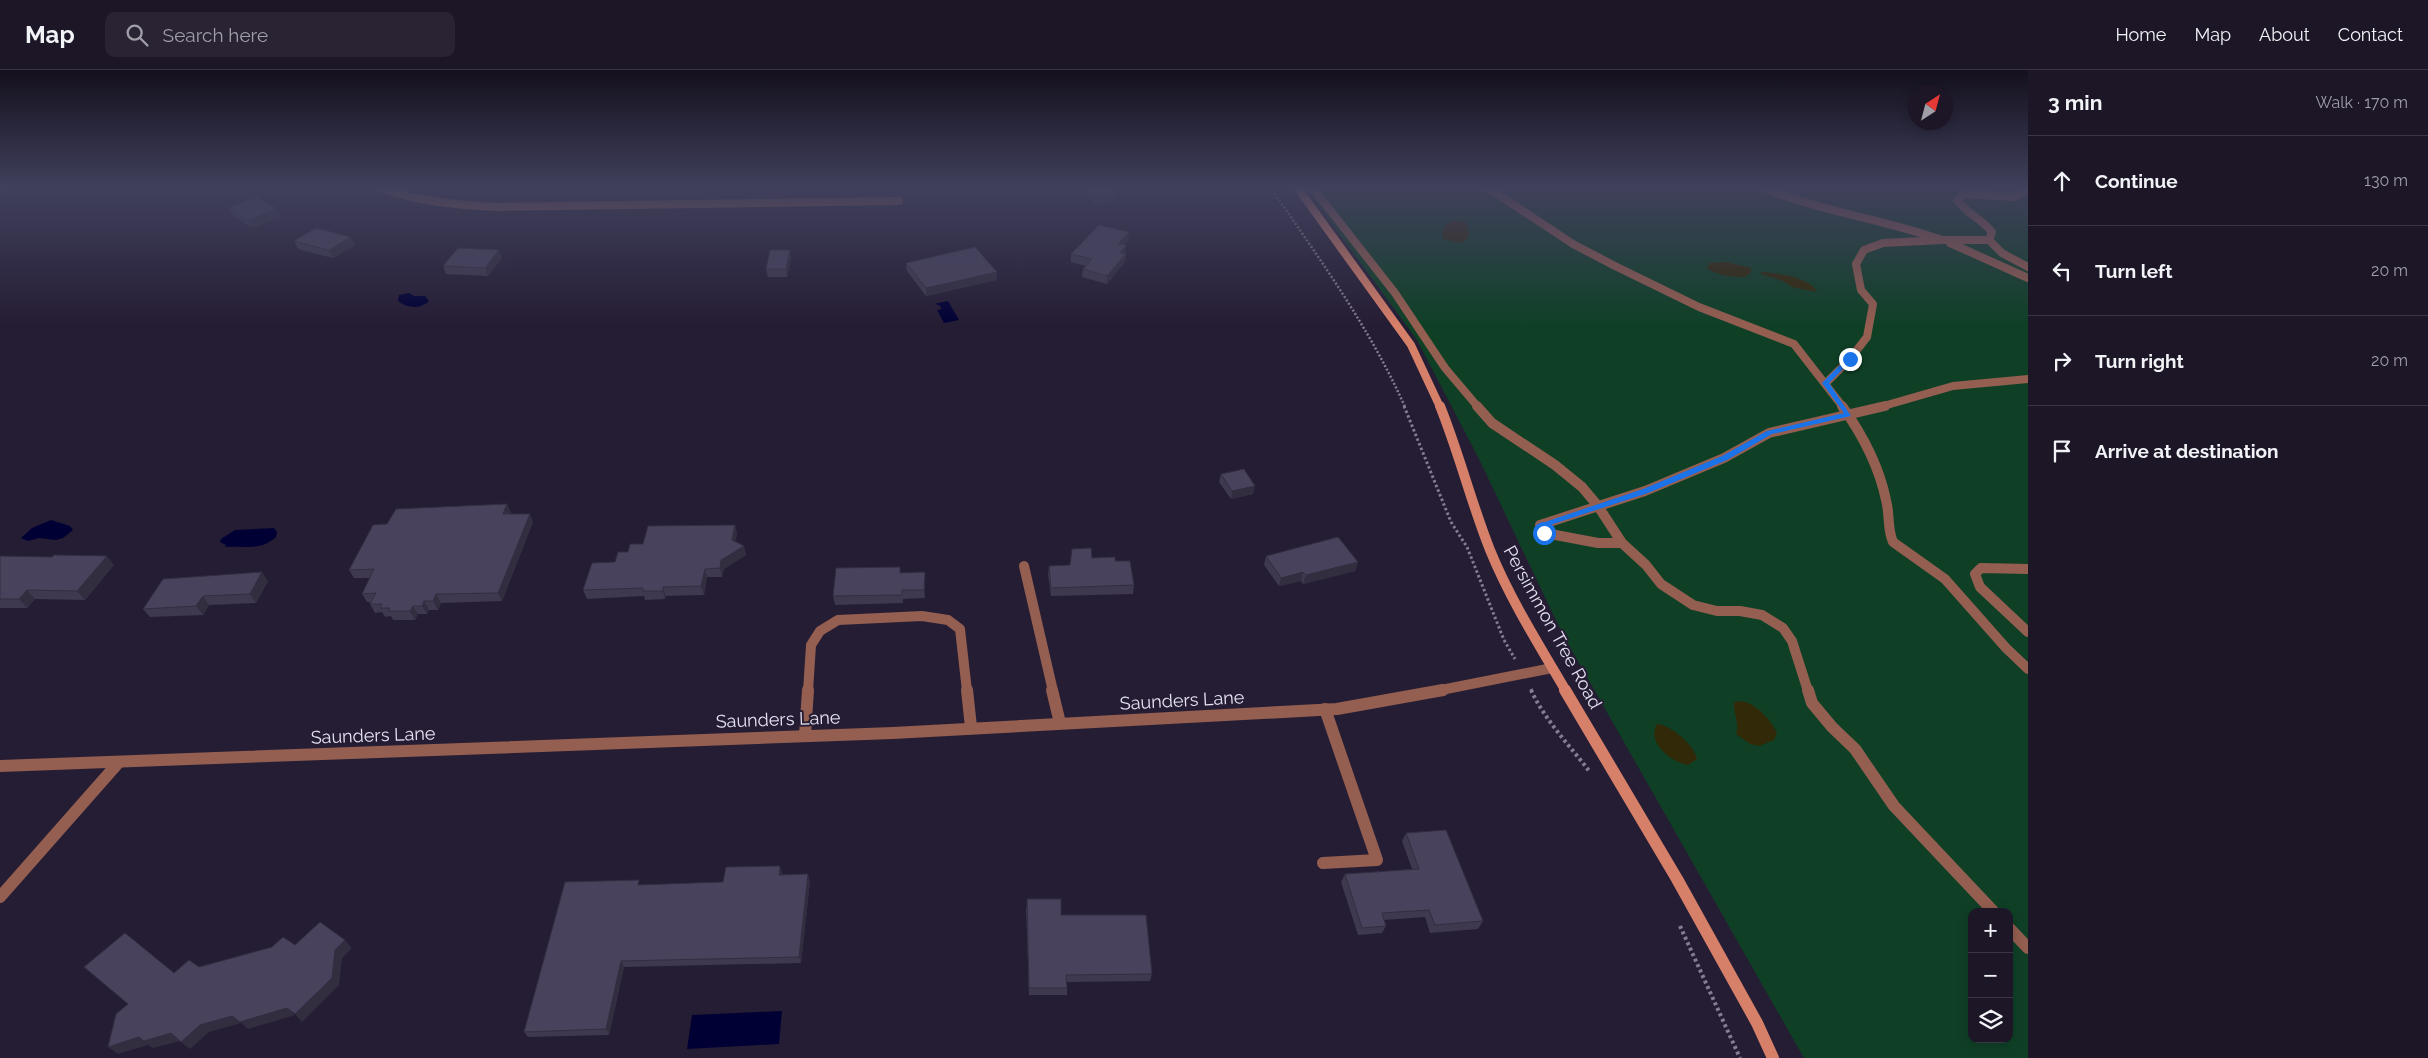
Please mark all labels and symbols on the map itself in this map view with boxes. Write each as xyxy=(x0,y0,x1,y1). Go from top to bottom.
north arrow xyxy=(1908,85,1953,130)
route end xyxy=(1839,348,1862,371)
route start xyxy=(1533,522,1556,545)
street label: Persimmon Tree Road xyxy=(1499,542,1607,712)
street label: Saunders Lane xyxy=(1119,686,1245,714)
street label: Saunders Lane xyxy=(715,706,841,732)
street label: Saunders Lane xyxy=(310,722,436,748)

